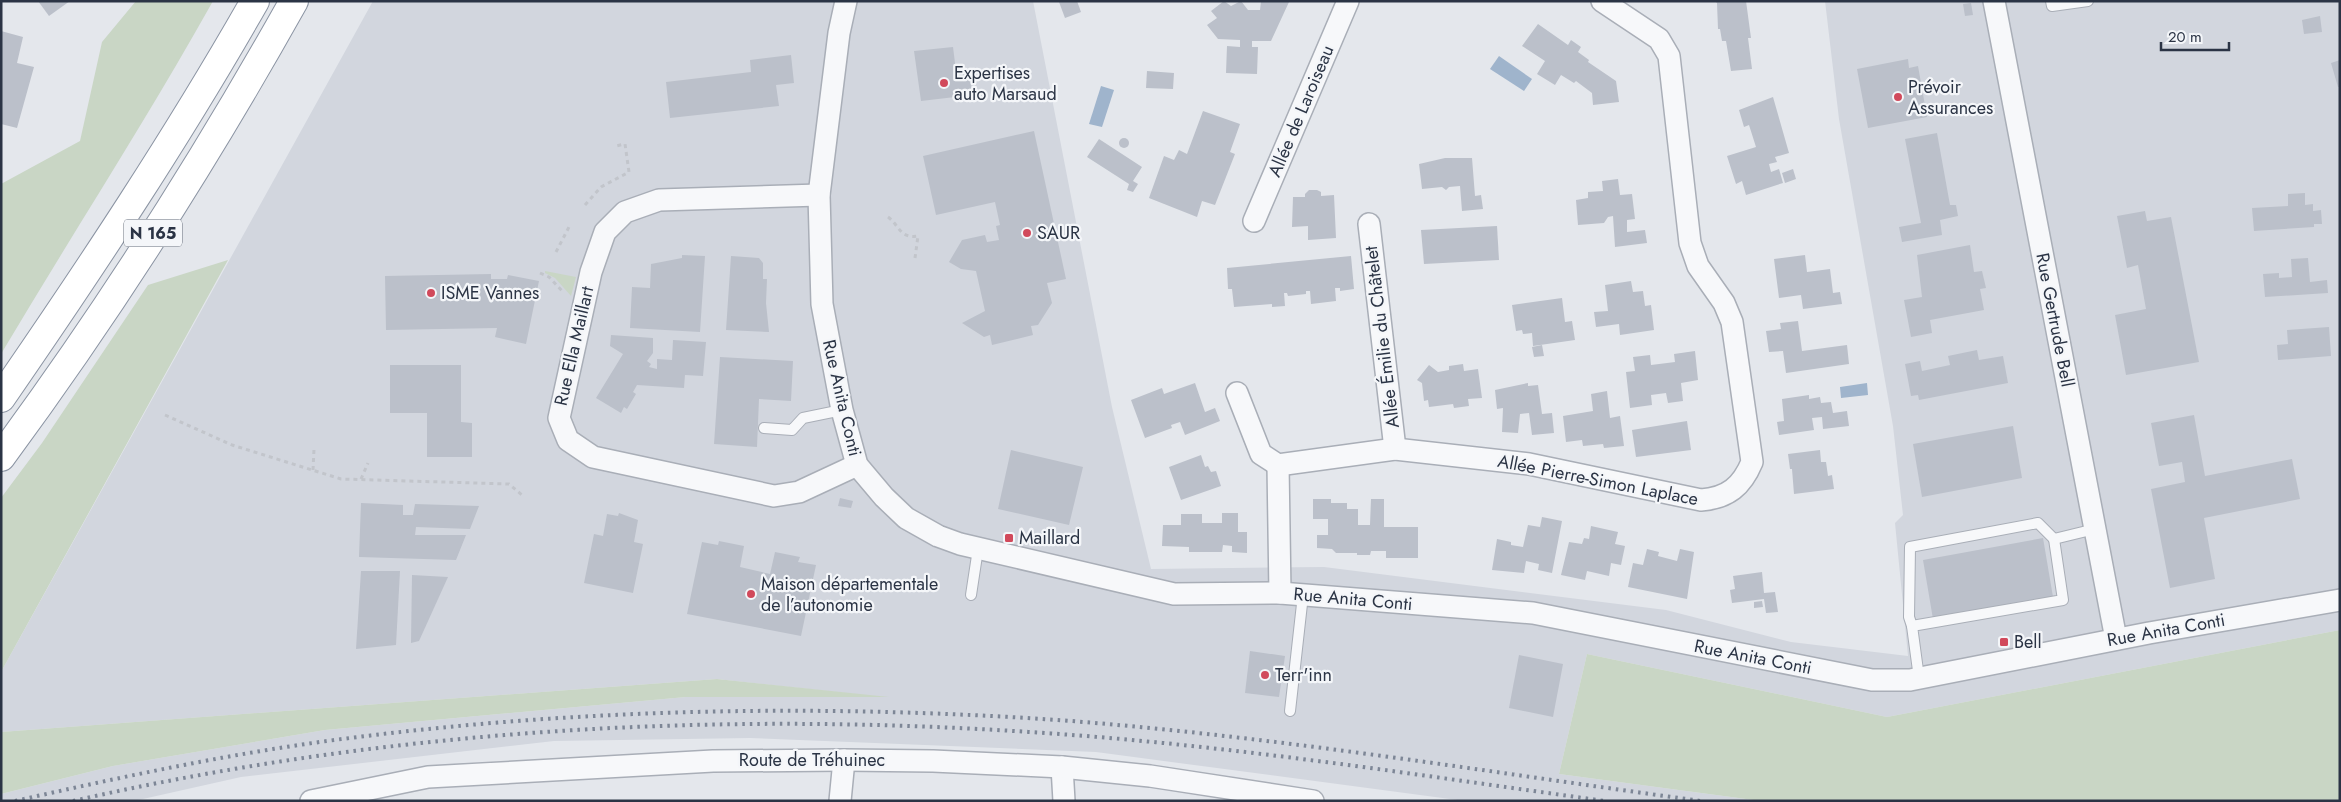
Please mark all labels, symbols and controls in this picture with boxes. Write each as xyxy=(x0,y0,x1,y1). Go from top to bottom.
scale bar xyxy=(2161,20,2228,52)
text: 20 m xyxy=(2168,26,2202,48)
street label: Allée de Laroiseau xyxy=(1262,41,1340,181)
place label: Expertises auto Marsaud xyxy=(954,60,1057,107)
place label: Prévoir Assurances xyxy=(1908,74,1993,121)
marker: Expertises auto Marsaud xyxy=(938,77,950,89)
marker: Prévoir Assurances xyxy=(1892,91,1904,103)
road number: N 165 xyxy=(124,220,182,247)
place label: SAUR xyxy=(1037,220,1080,246)
marker: SAUR xyxy=(1021,227,1033,239)
street label: Allée Émilie du Châtelet xyxy=(1358,244,1406,429)
street label: Rue Gertrude Bell xyxy=(2029,251,2081,389)
place label: ISME Vannes xyxy=(441,280,539,306)
street label: Rue Ella Maillart xyxy=(548,283,601,408)
marker: ISME Vannes xyxy=(425,287,437,299)
street label: Rue Anita Conti xyxy=(816,337,868,459)
street label: Allée Pierre-Simon Laplace xyxy=(1495,448,1701,512)
place label: Maillard xyxy=(1019,525,1080,551)
marker: Maillard xyxy=(1003,532,1015,544)
place label: Maison départementale de l’autonomie xyxy=(761,571,938,618)
street label: Rue Anita Conti xyxy=(1292,581,1414,617)
marker: Maison départementale de l’autonomie xyxy=(745,588,757,600)
street label: Rue Anita Conti xyxy=(2105,607,2227,653)
place label: Bell xyxy=(2014,629,2042,655)
street label: Rue Anita Conti xyxy=(1692,633,1814,681)
marker: Bell xyxy=(1998,636,2010,648)
place label: Terr'inn xyxy=(1275,662,1332,688)
marker: Terr'inn xyxy=(1259,669,1271,681)
street label: Route de Tréhuinec xyxy=(739,747,885,773)

